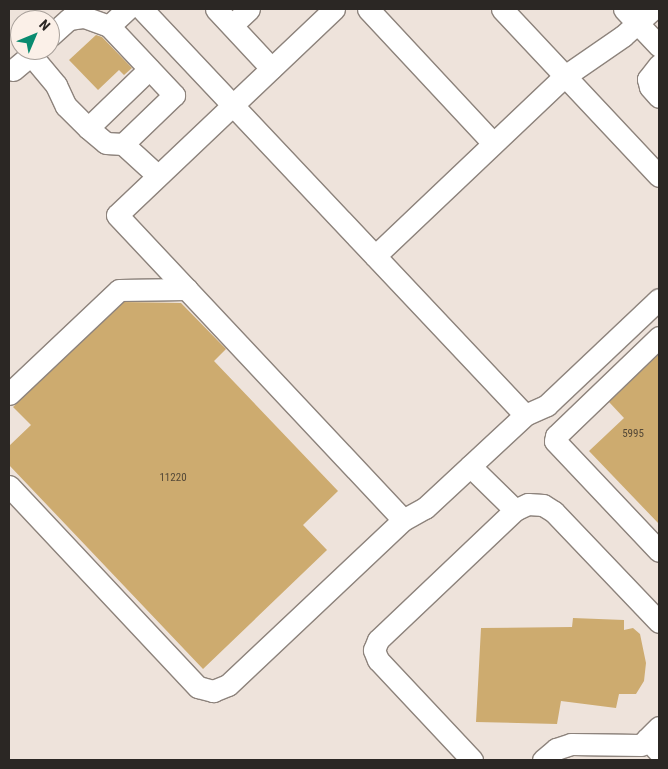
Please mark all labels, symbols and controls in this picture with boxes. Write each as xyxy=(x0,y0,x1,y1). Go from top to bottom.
north arrow xyxy=(10,10,60,60)
text: N xyxy=(36,16,54,34)
house number: 5995 xyxy=(622,427,644,441)
house number: 11220 xyxy=(159,471,187,485)

